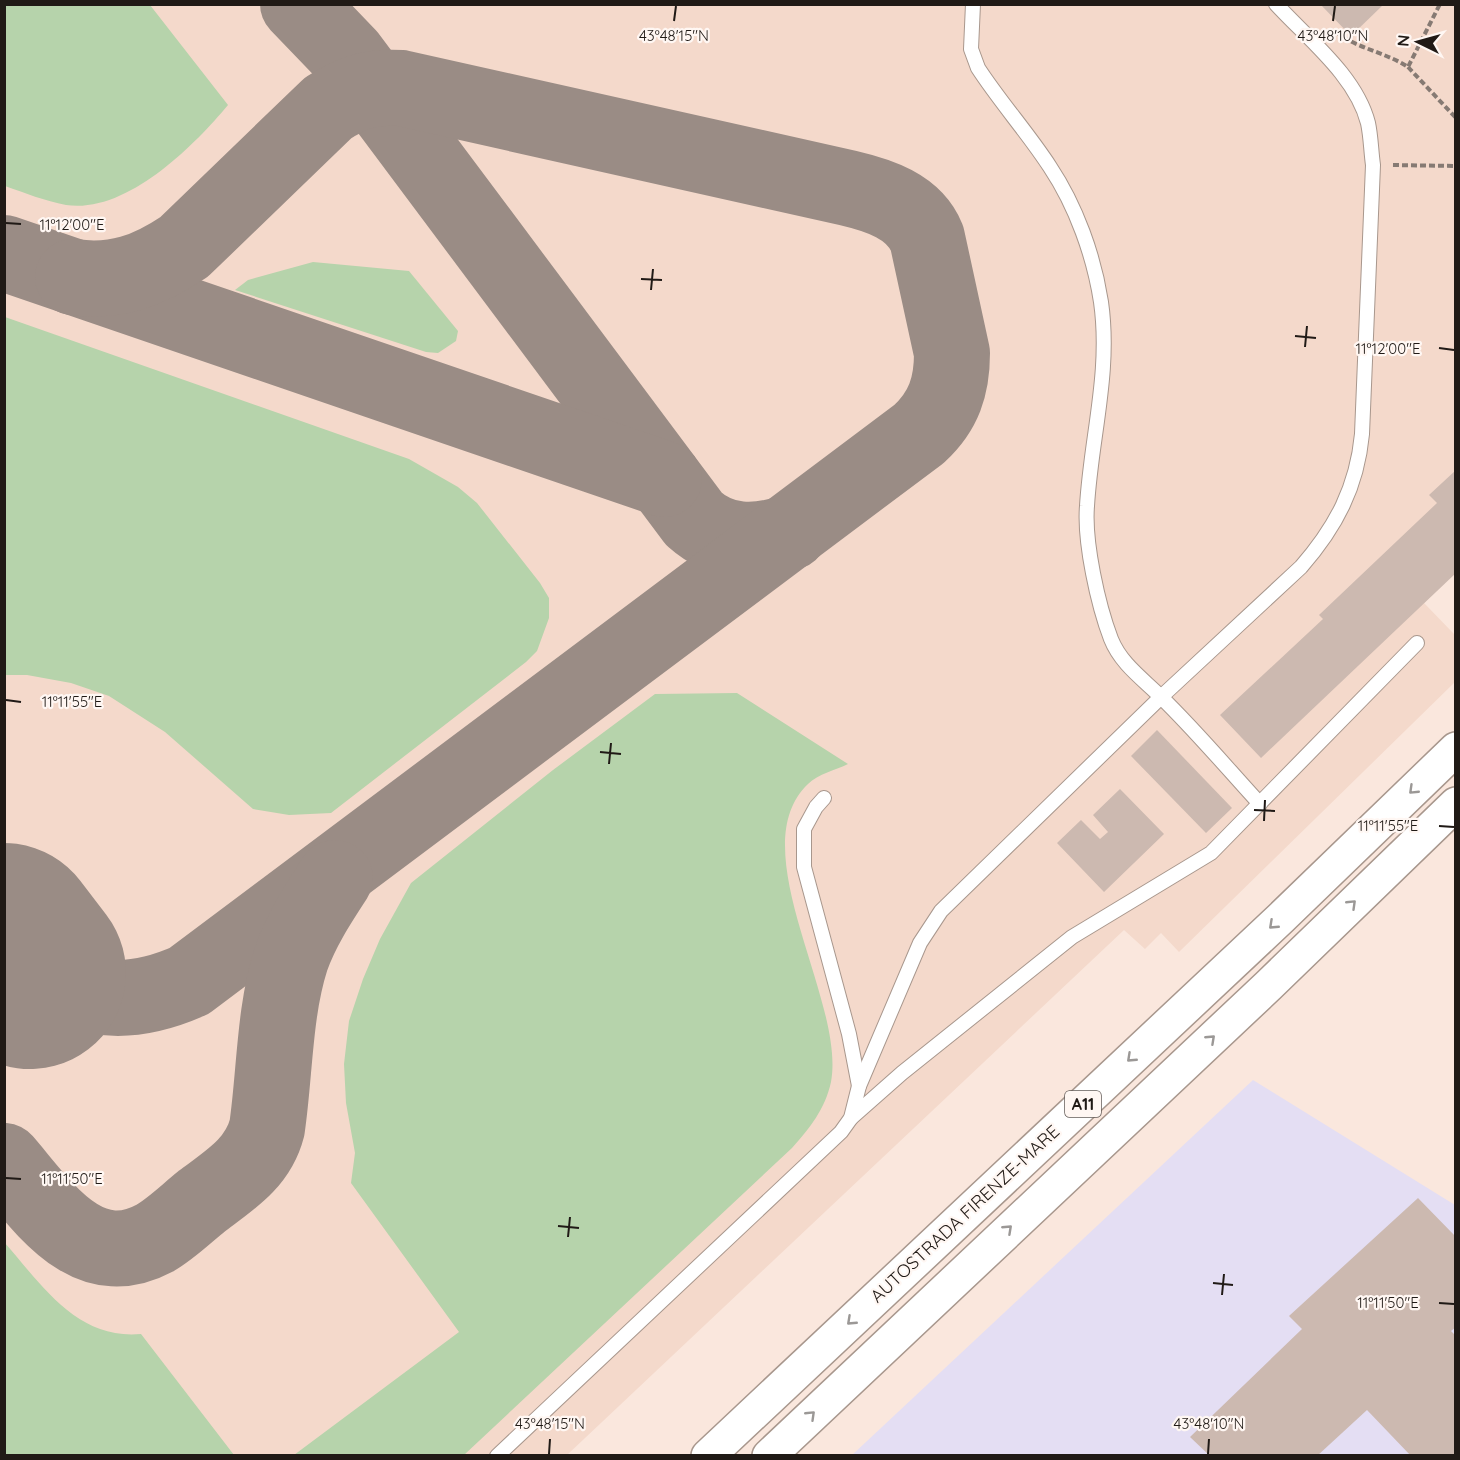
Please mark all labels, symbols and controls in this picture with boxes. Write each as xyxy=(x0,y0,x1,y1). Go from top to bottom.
north arrow xyxy=(1388,12,1448,72)
text: 43°48'15"N xyxy=(639,26,709,45)
text: 43°48'10"N xyxy=(1298,26,1368,45)
text: N xyxy=(1393,34,1414,47)
text: 11°12'00"E xyxy=(40,215,104,234)
text: 11°12'00"E xyxy=(1356,339,1420,358)
text: 11°11'55"E xyxy=(42,692,102,711)
one-way arrow xyxy=(1410,782,1421,793)
text: 11°11'55"E xyxy=(1358,816,1418,835)
one-way arrow xyxy=(1346,900,1356,911)
one-way arrow xyxy=(1269,918,1280,929)
one-way arrow xyxy=(1204,1035,1215,1046)
one-way arrow xyxy=(1127,1051,1138,1062)
road number: A11 xyxy=(1065,1091,1101,1117)
street label: AUTOSTRADA FIRENZE-MARE xyxy=(865,1120,1064,1307)
text: 11°11'50"E xyxy=(41,1169,103,1188)
one-way arrow xyxy=(1001,1225,1011,1236)
text: 11°11'50"E xyxy=(1357,1293,1419,1312)
one-way arrow xyxy=(847,1314,857,1325)
one-way arrow xyxy=(805,1411,815,1422)
text: 43°48'15"N xyxy=(515,1414,585,1433)
text: 43°48'10"N xyxy=(1174,1414,1244,1433)

